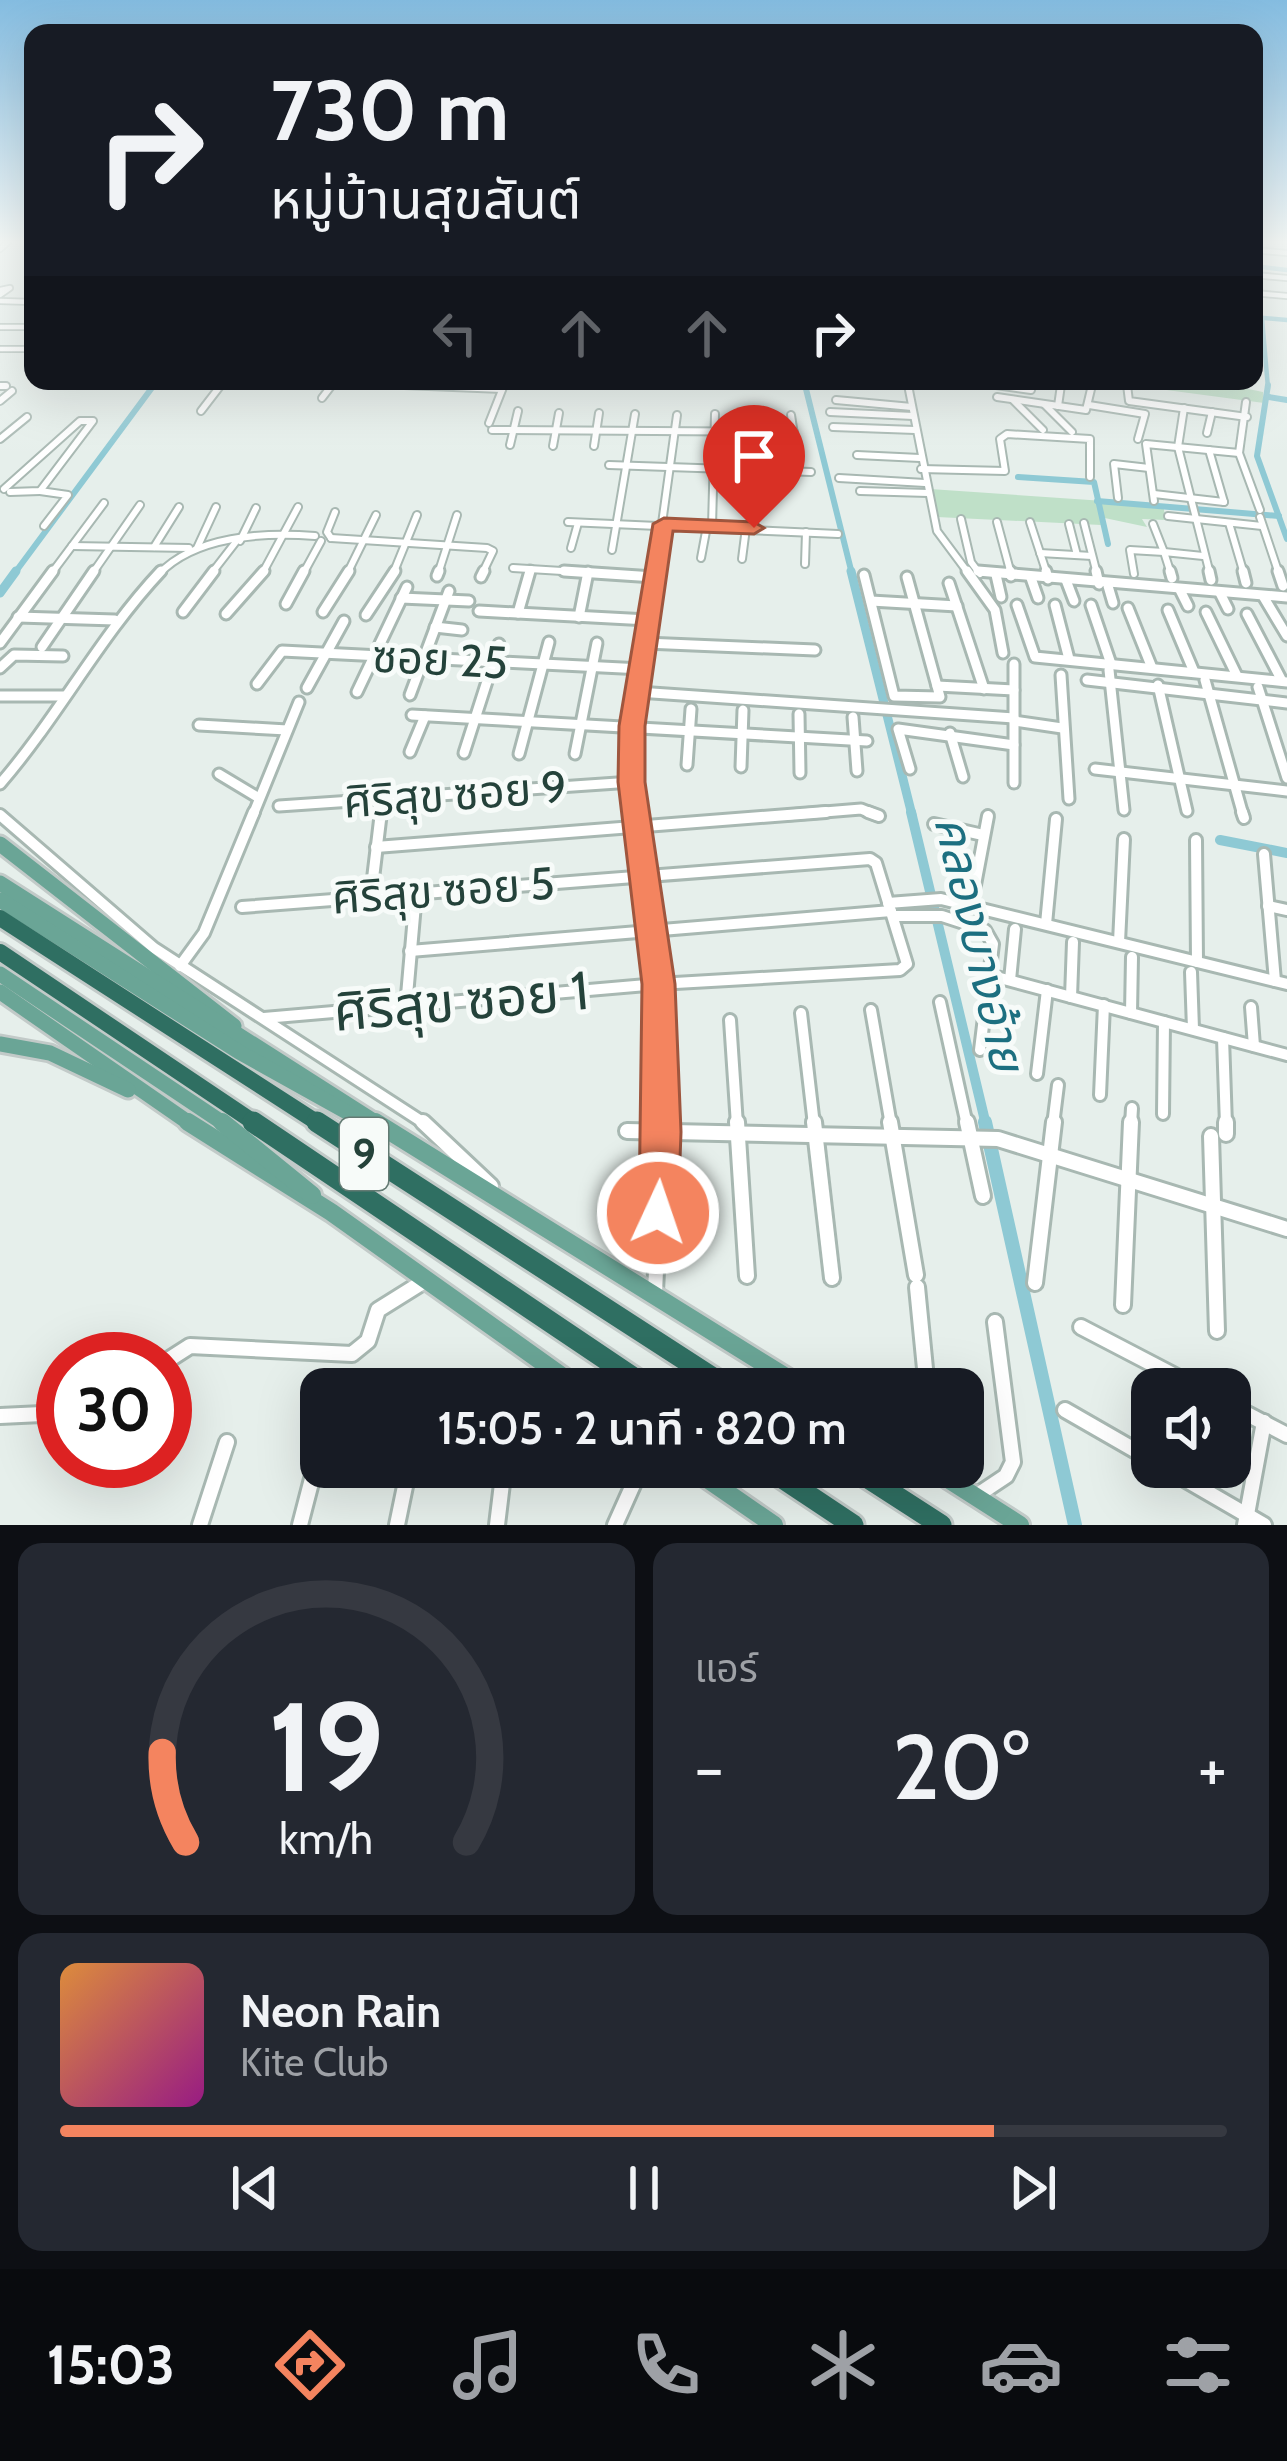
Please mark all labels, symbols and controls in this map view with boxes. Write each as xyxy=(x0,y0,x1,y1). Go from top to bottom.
text: 730 m xyxy=(270,59,509,161)
icon: right xyxy=(72,72,228,228)
text: หมู่บ้านสุขสันต์ xyxy=(270,166,581,232)
icon: left xyxy=(422,300,488,366)
icon: ahead xyxy=(548,300,614,366)
icon: ahead xyxy=(674,300,740,366)
icon: right xyxy=(800,300,866,366)
pin xyxy=(703,405,805,528)
icon: arrive xyxy=(721,423,787,489)
street label: ซอย 25 xyxy=(371,628,509,690)
street label: ศิริสุข ซอย 9 xyxy=(341,759,569,830)
water label: คลองบางอ้าย xyxy=(922,810,1038,1080)
street label: ศิริสุข ซอย 5 xyxy=(330,855,556,926)
street label: ศิริสุข ซอย 1 xyxy=(331,957,591,1045)
road number: 9 xyxy=(340,1118,388,1190)
position arrow xyxy=(595,1150,721,1276)
speed limit sign: 30 xyxy=(36,1332,192,1488)
map controls xyxy=(1131,1368,1251,1488)
button: sound xyxy=(1131,1368,1251,1488)
text: 15:05 · 2 นาที · 820 m xyxy=(437,1401,847,1455)
text: แอร์ xyxy=(695,1644,758,1692)
text: 19 xyxy=(268,1671,384,1822)
text: 20° xyxy=(892,1712,1029,1822)
text: − xyxy=(695,1727,724,1808)
text: + xyxy=(1198,1727,1227,1808)
text: km/h xyxy=(279,1813,373,1865)
text: Neon Rain xyxy=(240,1984,441,2038)
text: Kite Club xyxy=(240,2038,388,2086)
icon: previous xyxy=(222,2155,288,2221)
icon: pause xyxy=(611,2155,677,2221)
icon: next xyxy=(1000,2155,1066,2221)
icon: directions xyxy=(268,2323,352,2407)
icon: music xyxy=(446,2323,530,2407)
icon: phone xyxy=(624,2323,708,2407)
icon: climate xyxy=(801,2323,885,2407)
icon: car xyxy=(979,2323,1063,2407)
icon: filters xyxy=(1156,2323,1240,2407)
text: 15:03 xyxy=(47,2332,175,2398)

